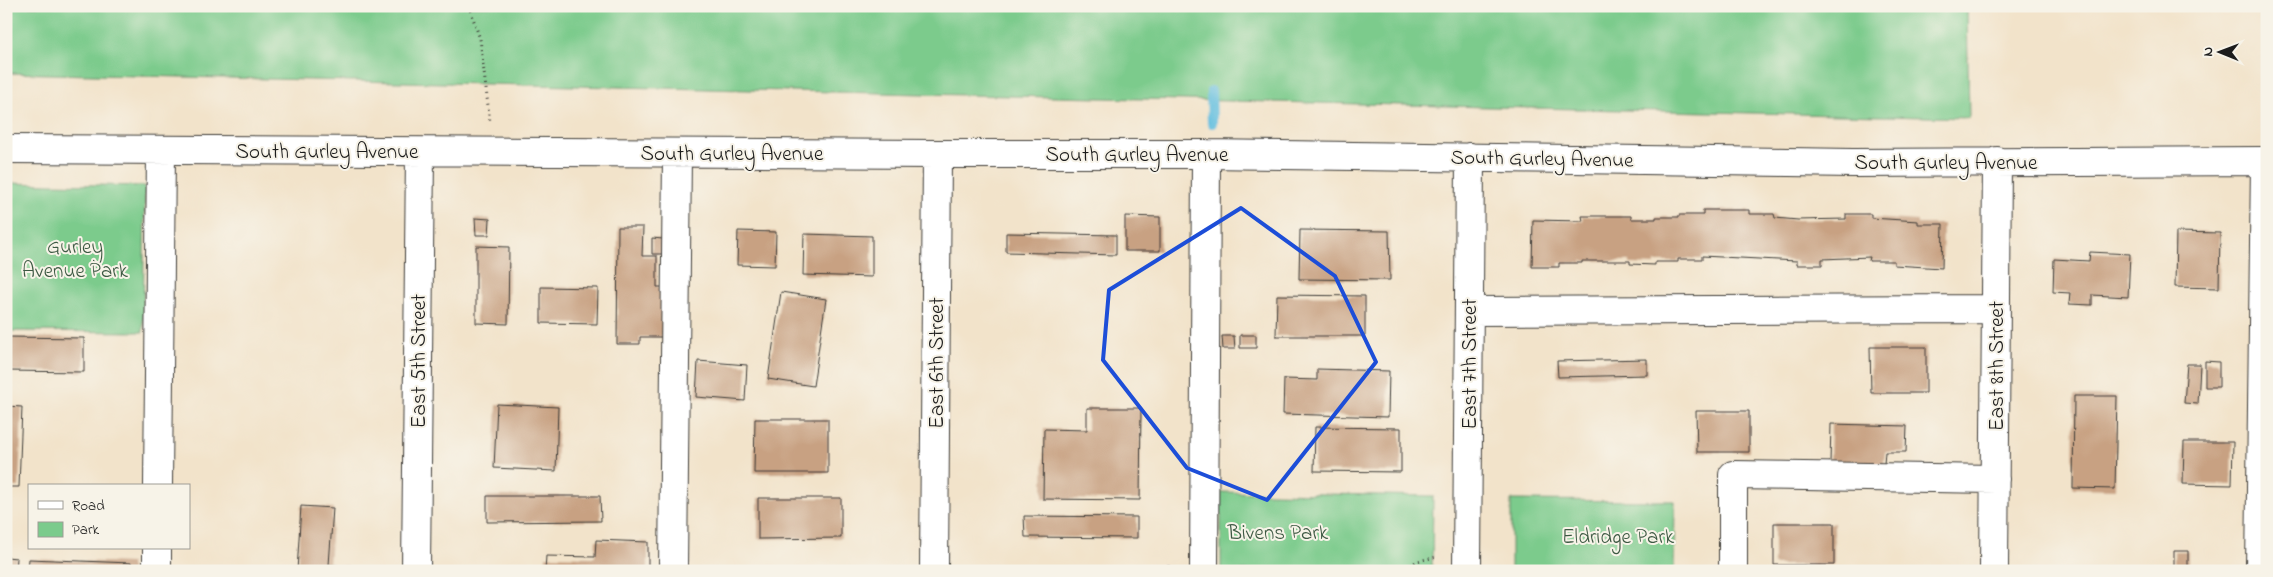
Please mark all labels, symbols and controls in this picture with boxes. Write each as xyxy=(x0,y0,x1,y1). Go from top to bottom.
north arrow xyxy=(2196,28,2246,78)
text: N xyxy=(2198,47,2219,57)
street label: South Gurley Avenue xyxy=(236,138,419,170)
street label: South Gurley Avenue xyxy=(641,140,824,172)
street label: South Gurley Avenue xyxy=(1046,141,1229,173)
street label: South Gurley Avenue xyxy=(1450,143,1634,179)
street label: South Gurley Avenue xyxy=(1855,149,2038,181)
park label: Gurley Avenue Park xyxy=(22,233,129,287)
street label: East 5th Street xyxy=(405,294,435,428)
street label: East 6th Street xyxy=(923,297,953,429)
street label: East 7th Street xyxy=(1456,299,1486,429)
street label: East 8th Street xyxy=(1983,301,2013,431)
legend xyxy=(28,484,190,550)
text: Road xyxy=(72,495,105,517)
text: Park xyxy=(72,519,100,541)
park label: Bivens Park xyxy=(1227,519,1329,549)
park label: Eldridge Park xyxy=(1562,523,1675,555)

